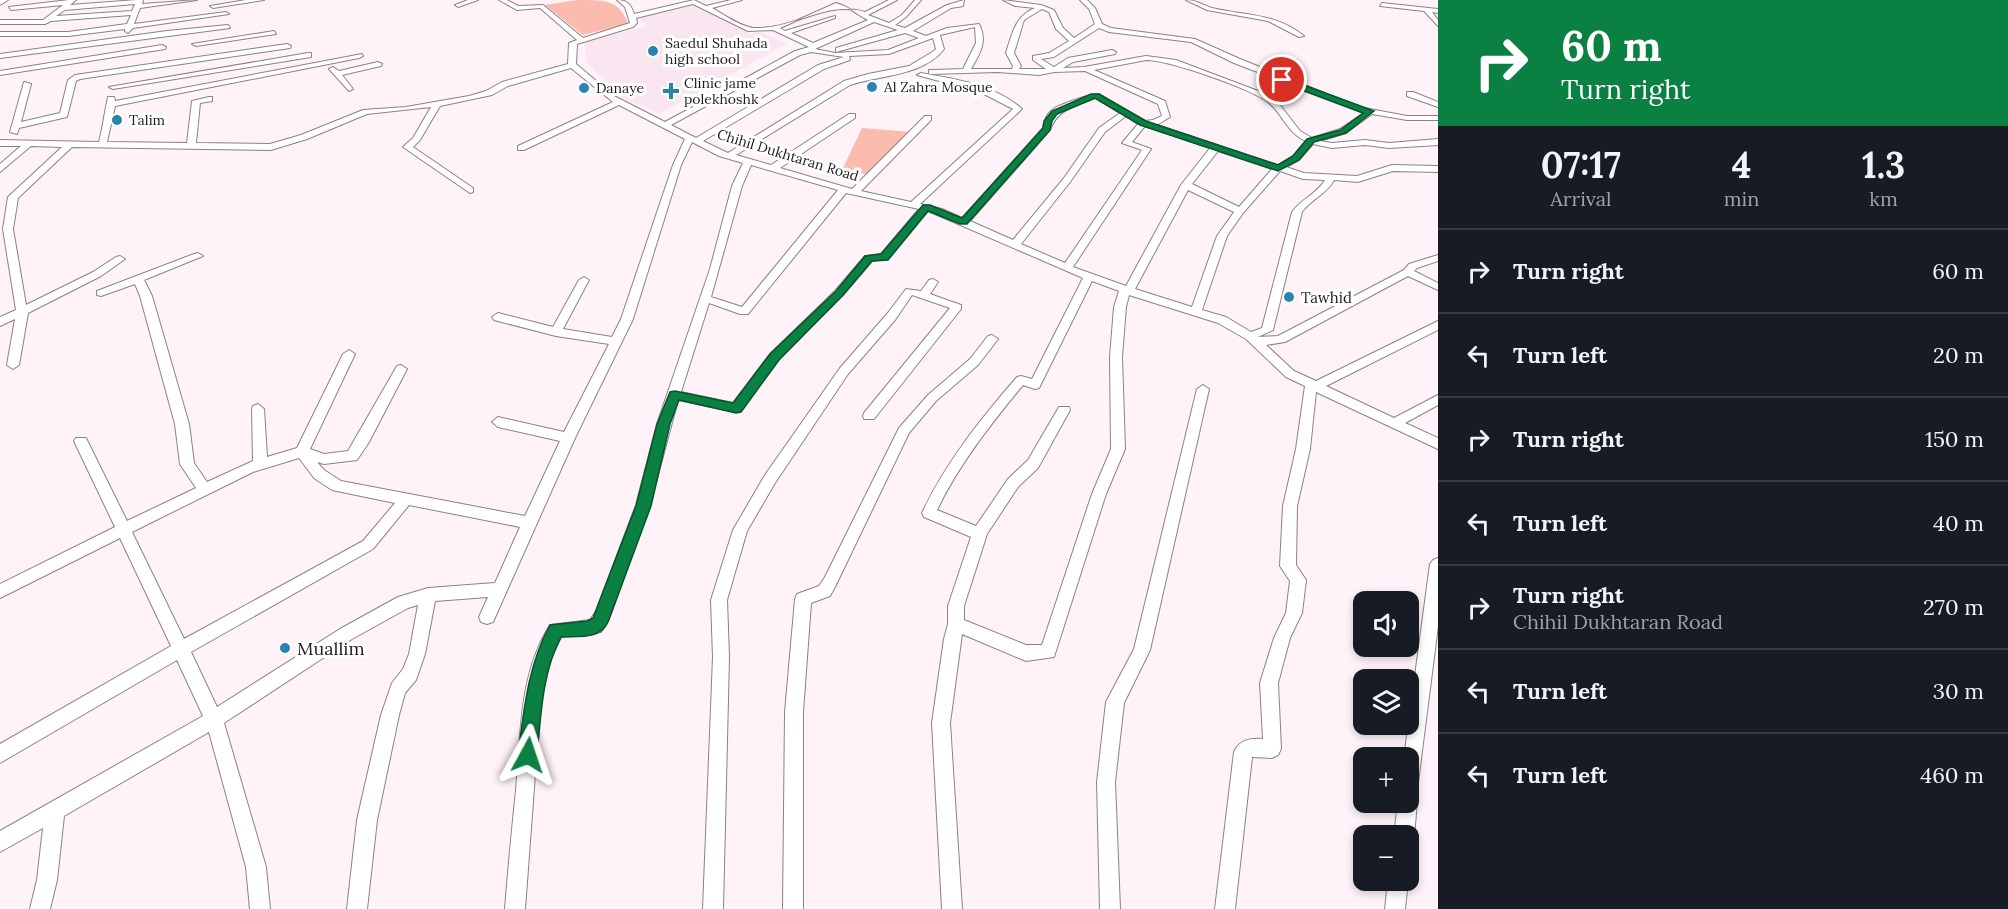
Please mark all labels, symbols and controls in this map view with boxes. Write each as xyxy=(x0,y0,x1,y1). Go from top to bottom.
text: 60 m xyxy=(1561,19,1662,73)
icon: right xyxy=(1462,24,1540,102)
place label: Saedul Shuhada high school xyxy=(665,34,768,68)
marker: Saedul Shuhada high school xyxy=(646,44,660,58)
pin xyxy=(1256,54,1307,105)
icon: arrive xyxy=(1265,63,1298,96)
text: Turn right xyxy=(1561,72,1690,106)
place label: Clinic jame polekhoshk xyxy=(684,74,759,108)
place label: Al Zahra Mosque xyxy=(883,78,993,96)
place label: Danaye xyxy=(596,79,644,97)
marker: Al Zahra Mosque xyxy=(865,80,879,94)
marker: Danaye xyxy=(577,81,591,95)
marker: Clinic jame polekhoshk xyxy=(662,82,680,100)
place label: Talim xyxy=(129,111,166,129)
marker: Talim xyxy=(110,113,124,127)
street label: Chihil Dukhtaran Road xyxy=(715,125,861,185)
text: 07:17 xyxy=(1541,142,1621,188)
text: 4 xyxy=(1732,142,1751,188)
text: 1.3 xyxy=(1862,142,1905,188)
text: Arrival xyxy=(1550,186,1611,211)
text: min xyxy=(1724,186,1759,211)
text: km xyxy=(1869,186,1898,211)
icon: right xyxy=(1462,255,1495,288)
text: Turn right xyxy=(1513,257,1624,285)
text: 60 m xyxy=(1932,257,1984,285)
place label: Tawhid xyxy=(1301,288,1352,307)
marker: Tawhid xyxy=(1282,290,1296,304)
icon: left xyxy=(1462,339,1495,372)
text: Turn left xyxy=(1513,341,1607,369)
text: 20 m xyxy=(1933,341,1984,369)
icon: right xyxy=(1462,423,1495,456)
text: Turn right xyxy=(1513,425,1624,453)
text: 150 m xyxy=(1925,425,1984,453)
icon: left xyxy=(1462,507,1495,540)
text: Turn left xyxy=(1513,509,1607,537)
text: 40 m xyxy=(1933,509,1984,537)
text: Turn right xyxy=(1513,581,1624,609)
map controls xyxy=(1353,591,1419,891)
button: sound xyxy=(1353,591,1419,657)
icon: right xyxy=(1462,591,1495,624)
text: 270 m xyxy=(1923,593,1984,621)
text: Chihil Dukhtaran Road xyxy=(1513,609,1723,634)
place label: Muallim xyxy=(297,637,365,660)
marker: Muallim xyxy=(278,641,292,655)
button: layers xyxy=(1353,669,1419,735)
icon: left xyxy=(1462,675,1495,708)
text: Turn left xyxy=(1513,677,1607,705)
text: 30 m xyxy=(1933,677,1984,705)
position arrow xyxy=(496,723,560,787)
button: + xyxy=(1353,747,1419,813)
icon: left xyxy=(1462,759,1495,792)
text: Turn left xyxy=(1513,761,1607,789)
text: 460 m xyxy=(1920,761,1984,789)
button: − xyxy=(1353,825,1419,891)

